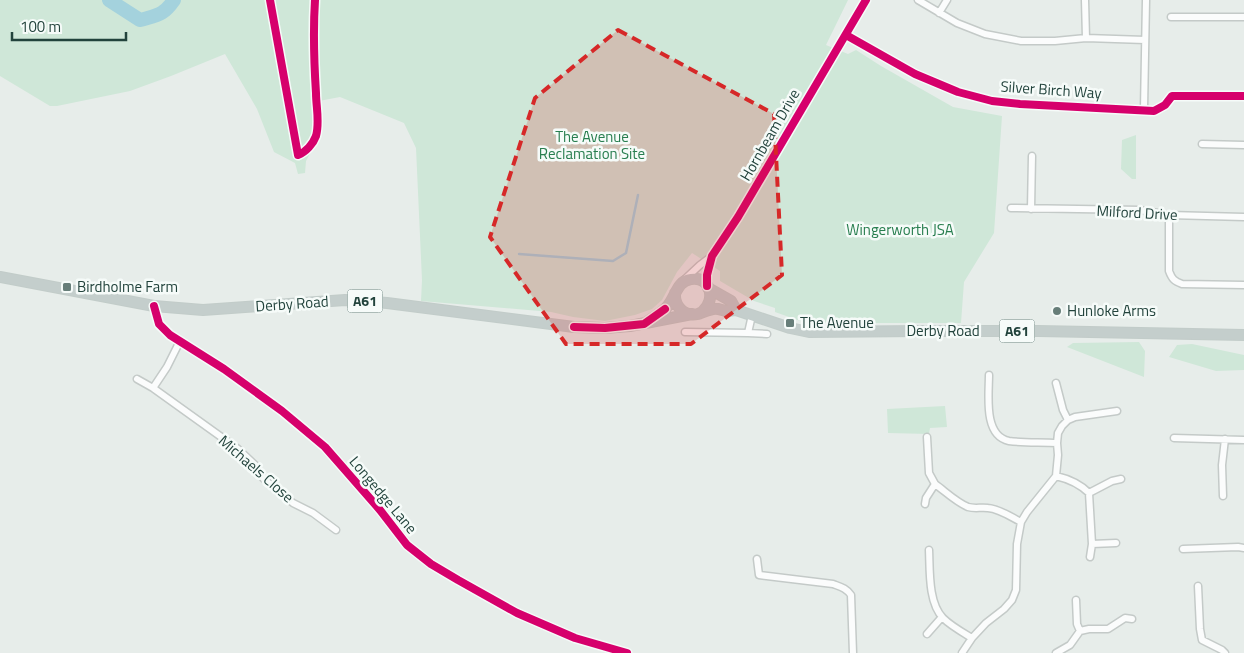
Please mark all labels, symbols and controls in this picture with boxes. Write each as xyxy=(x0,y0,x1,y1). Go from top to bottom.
scale bar xyxy=(12,10,126,42)
text: 100 m xyxy=(20,15,61,38)
street label: Silver Birch Way xyxy=(1000,74,1102,105)
street label: Hornbeam Drive xyxy=(734,84,805,185)
park label: The Avenue Reclamation Site xyxy=(539,125,645,165)
street label: Milford Drive xyxy=(1096,199,1178,226)
park label: Wingerworth JSA xyxy=(846,218,954,241)
place label: Birdholme Farm xyxy=(77,275,178,298)
marker: Birdholme Farm xyxy=(61,281,73,293)
street label: Derby Road xyxy=(255,289,329,318)
road number: A61 xyxy=(348,290,382,312)
place label: Hunloke Arms xyxy=(1067,299,1156,322)
marker: Hunloke Arms xyxy=(1051,305,1063,317)
place label: The Avenue xyxy=(800,311,874,334)
marker: The Avenue xyxy=(784,317,796,329)
street label: Derby Road xyxy=(906,319,980,342)
road number: A61 xyxy=(1000,320,1034,342)
street label: Michaels Close xyxy=(214,429,299,508)
street label: Longedge Lane xyxy=(344,451,423,539)

